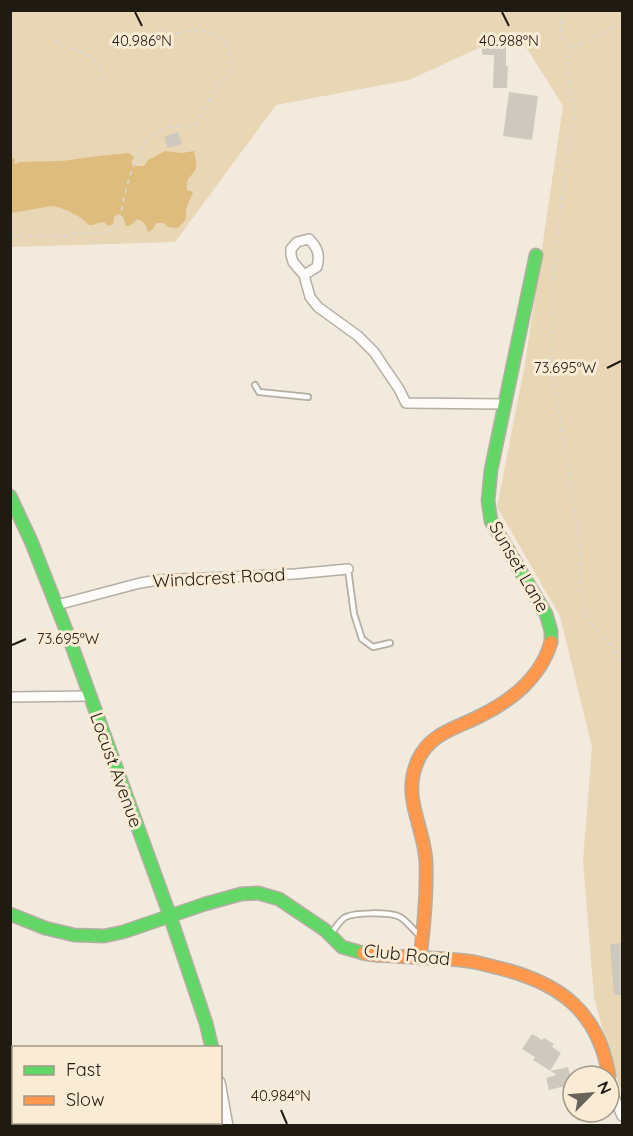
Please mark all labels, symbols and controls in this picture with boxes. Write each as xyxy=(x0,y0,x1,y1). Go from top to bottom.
text: 40.986°N xyxy=(112,31,172,50)
text: 40.988°N xyxy=(479,31,539,50)
text: 73.695°W xyxy=(534,358,597,377)
street label: Sunset Lane xyxy=(484,517,555,616)
street label: Windcrest Road xyxy=(152,563,286,592)
text: 73.695°W xyxy=(37,629,100,648)
street label: Locust Avenue xyxy=(85,709,148,831)
street label: Club Road xyxy=(363,939,451,970)
legend xyxy=(12,1046,222,1124)
text: Fast xyxy=(66,1058,101,1081)
north arrow xyxy=(561,1064,621,1124)
text: N xyxy=(593,1078,616,1097)
text: 40.984°N xyxy=(251,1086,311,1105)
text: Slow xyxy=(66,1088,104,1111)

